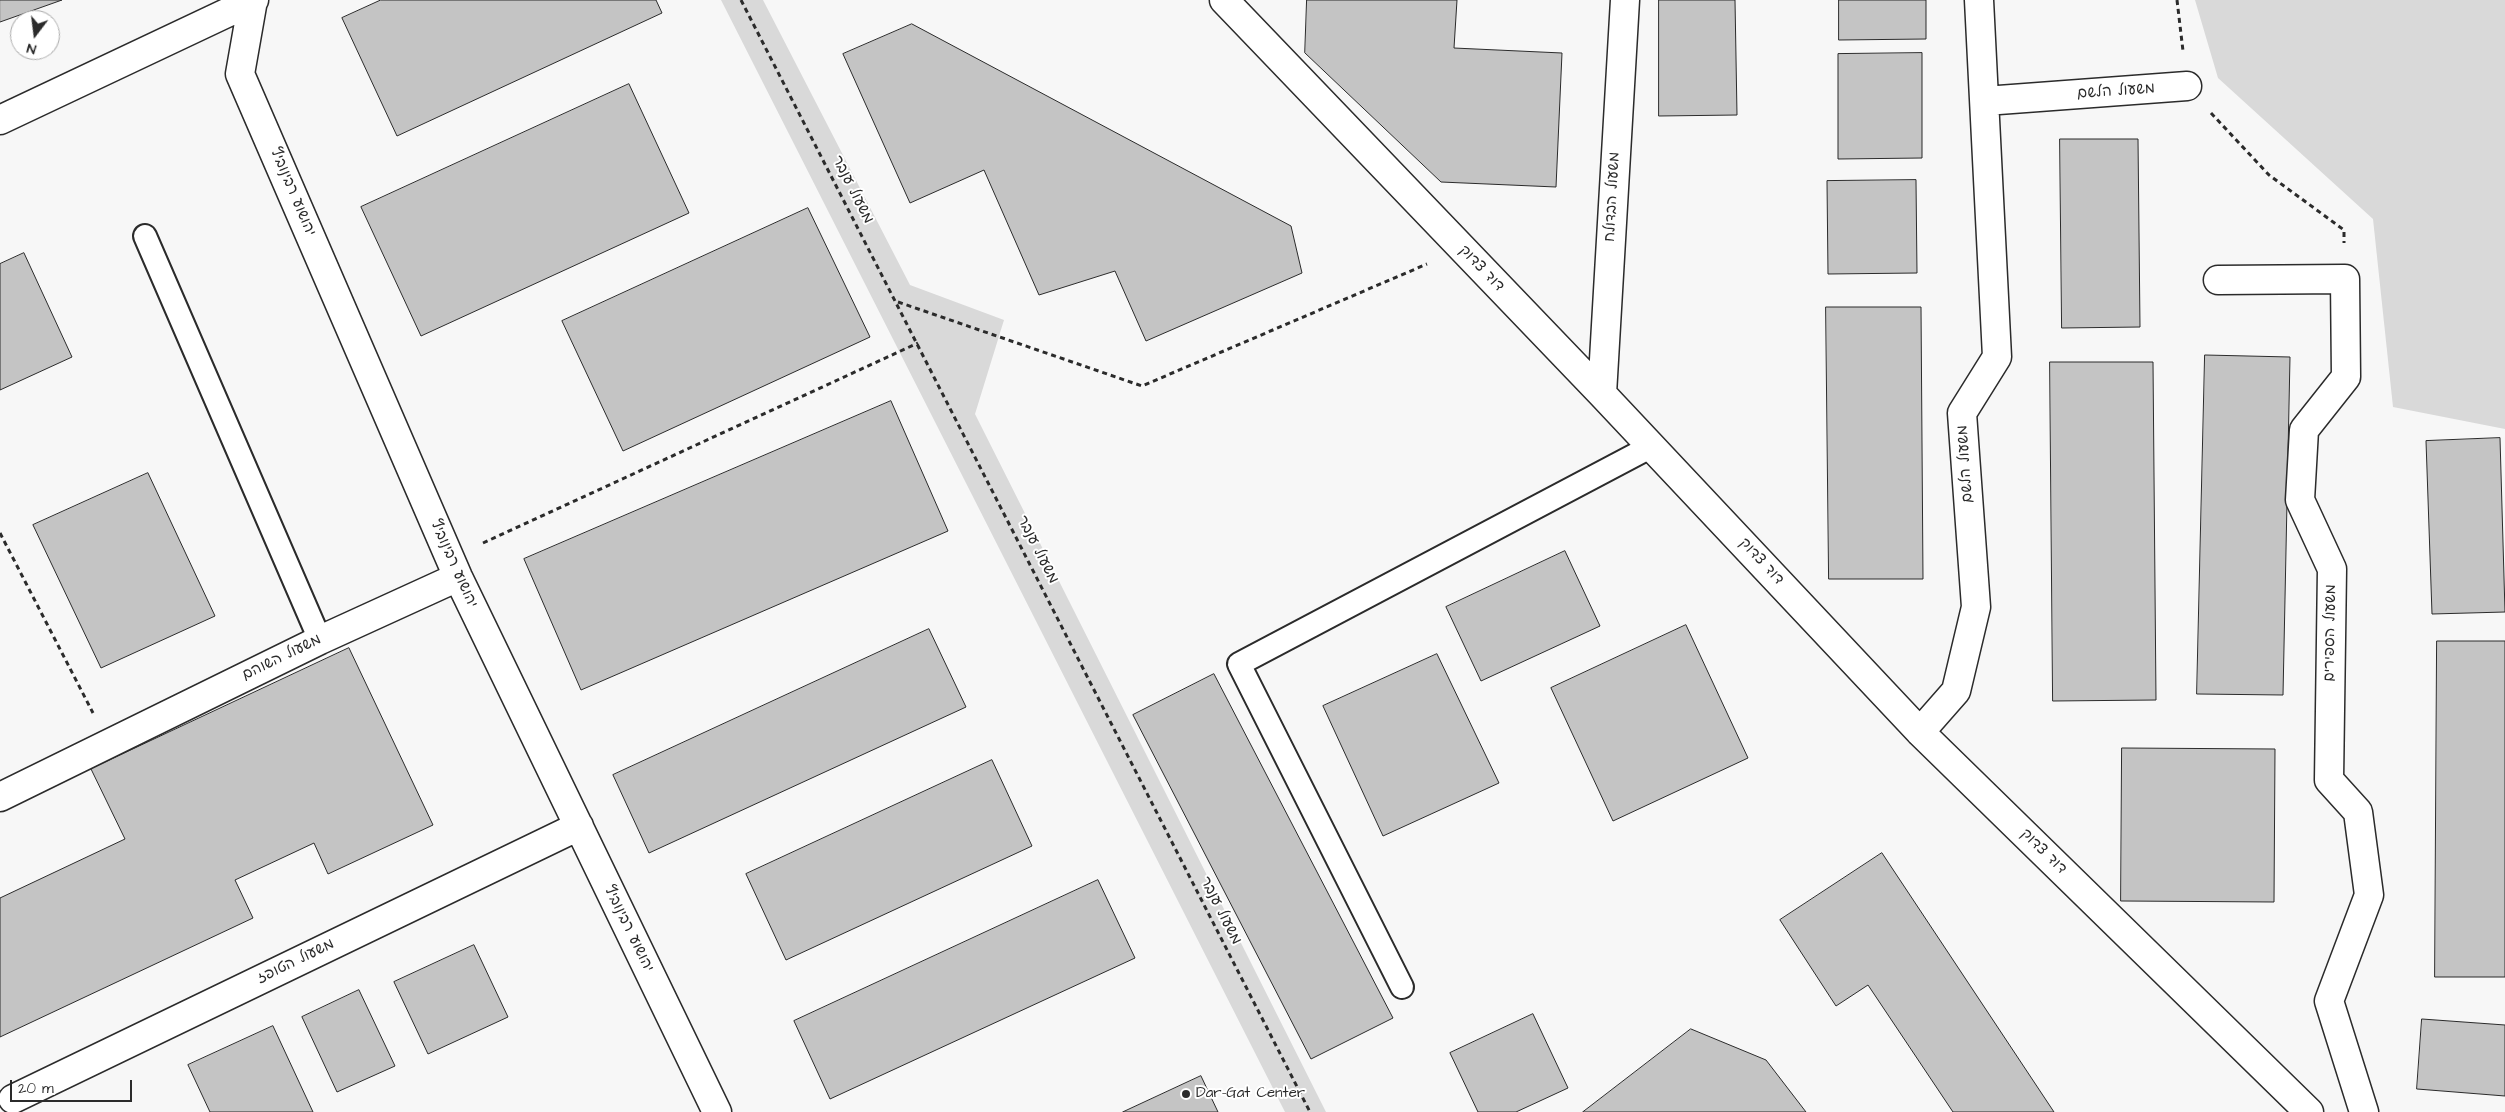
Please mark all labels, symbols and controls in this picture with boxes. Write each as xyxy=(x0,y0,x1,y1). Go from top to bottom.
north arrow xyxy=(10,10,60,60)
text: N xyxy=(25,38,38,59)
street label: משעול הלשם xyxy=(2076,80,2156,104)
street label: יהושוע רבינוביץ xyxy=(265,145,319,239)
street label: משעול הבדולח xyxy=(1602,151,1624,243)
street label: משעול ענבר xyxy=(827,153,877,227)
street label: דוד צדוק xyxy=(1455,242,1507,296)
street label: משעול הלשם xyxy=(1954,424,1978,504)
street label: משעול ענבר xyxy=(1012,513,1062,587)
street label: יהושוע רבינוביץ xyxy=(426,517,480,611)
street label: דוד צדוק xyxy=(1735,535,1787,589)
street label: משעול הספירים xyxy=(2321,584,2341,682)
street label: משעול השוהם xyxy=(239,631,325,685)
street label: דוד צדוק xyxy=(2016,826,2070,878)
street label: משעול ענבר xyxy=(1195,874,1245,948)
street label: יהושוע רבינוביץ xyxy=(599,883,657,975)
street label: משעול הטופז xyxy=(254,936,338,988)
scale bar xyxy=(12,1070,135,1102)
text: 20 m xyxy=(18,1078,54,1099)
place label: Dar-Gat Center xyxy=(1196,1085,1305,1103)
marker: Dar-Gat Center xyxy=(1180,1088,1192,1100)

